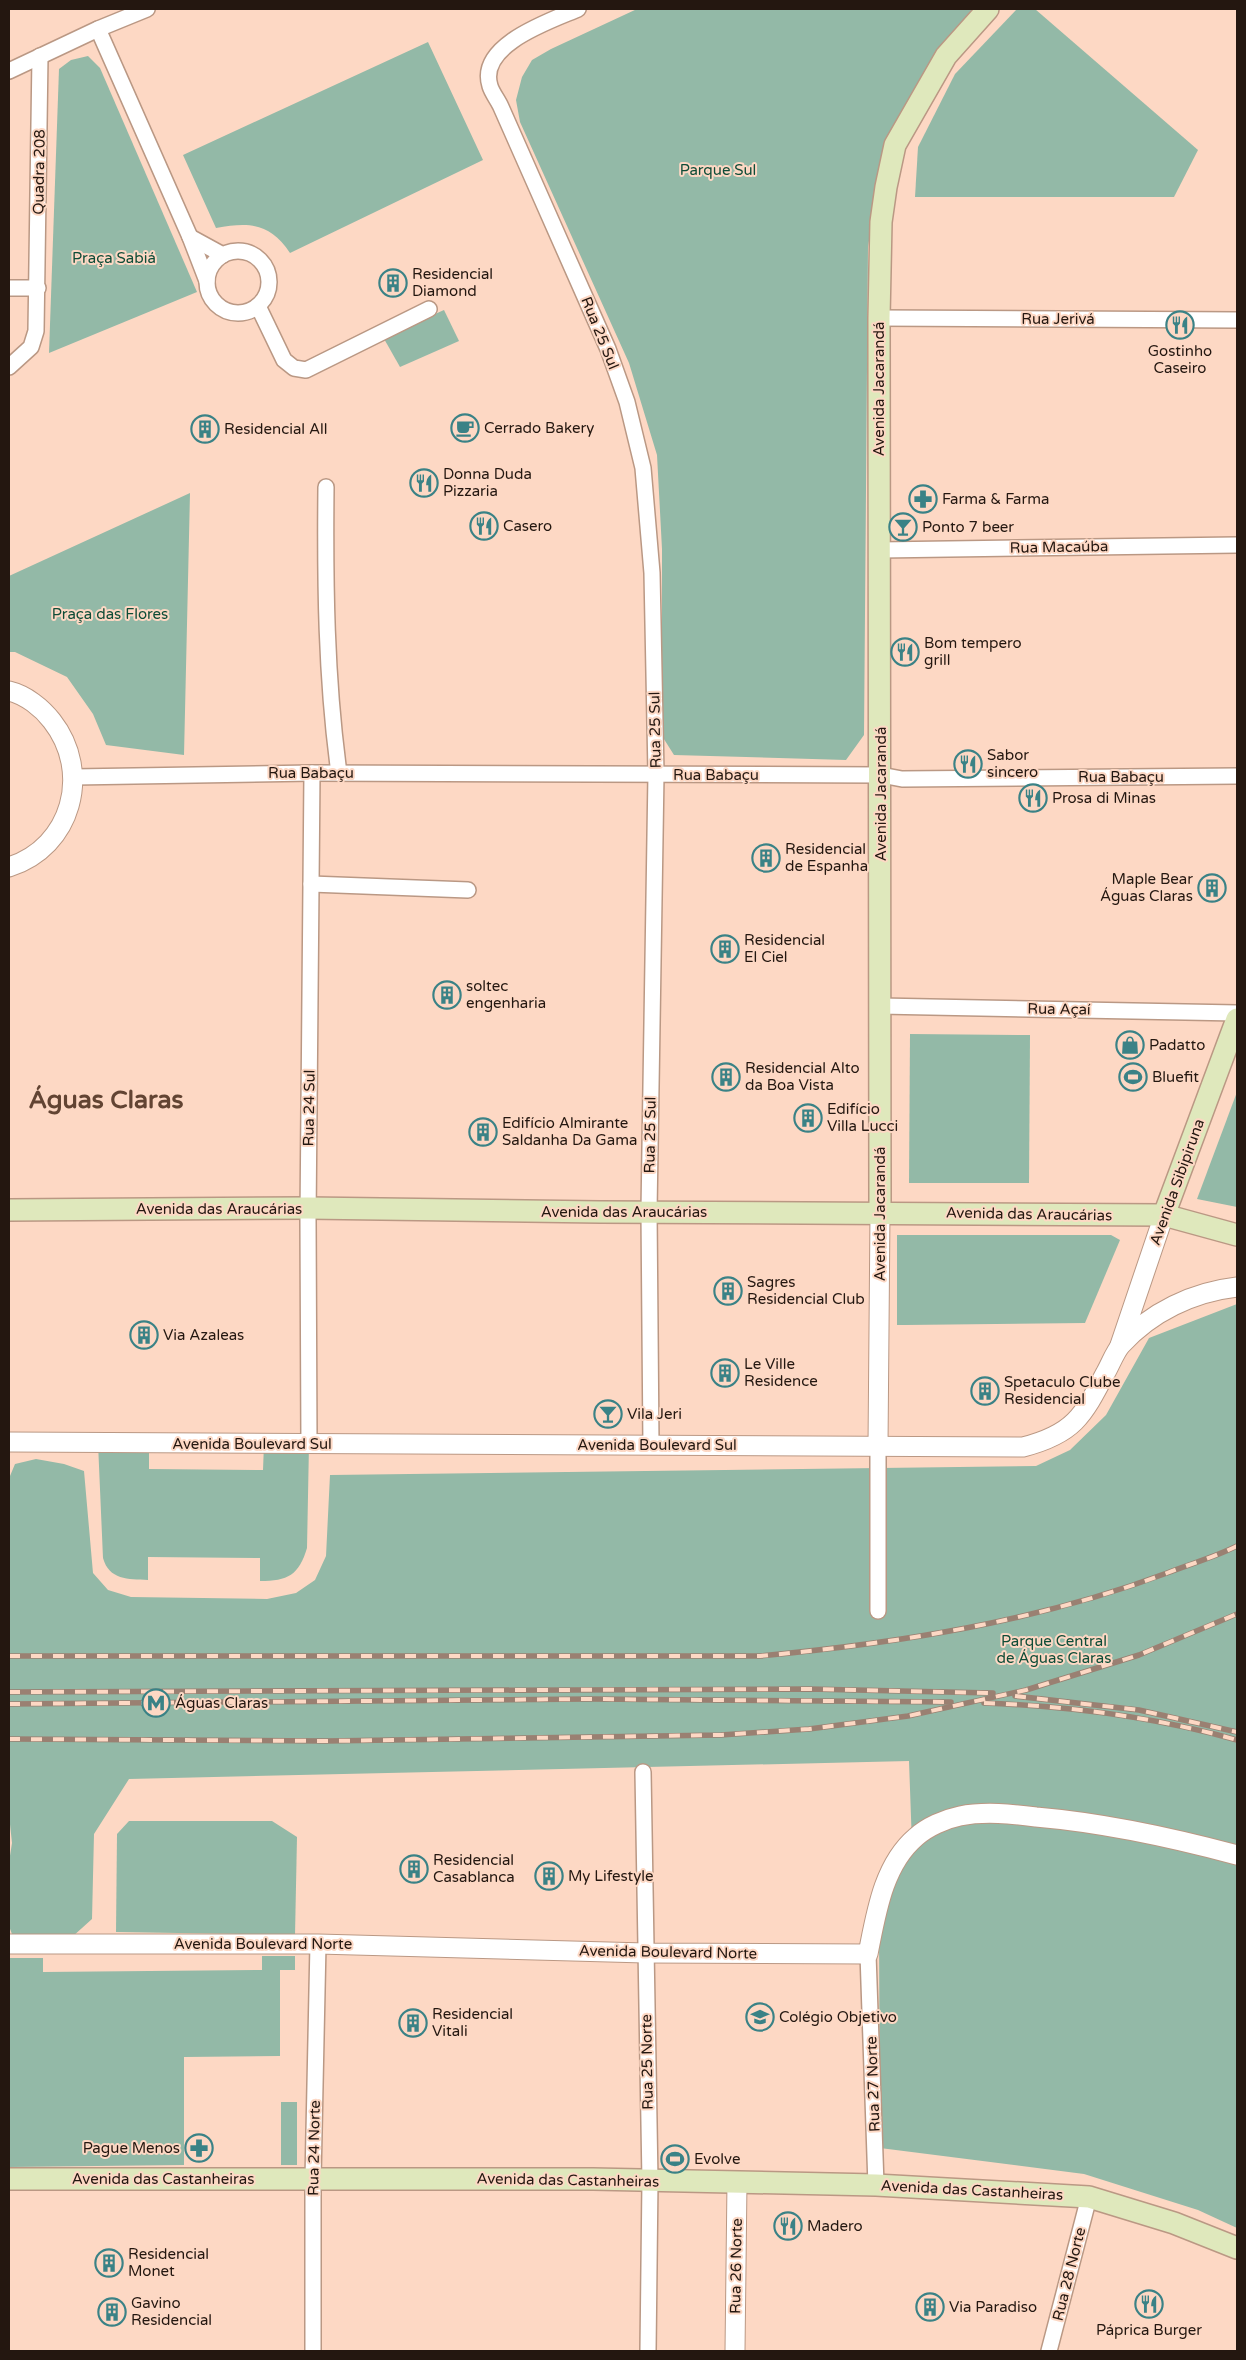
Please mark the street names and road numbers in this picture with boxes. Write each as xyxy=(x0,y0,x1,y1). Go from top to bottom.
street label: Quadra 208 xyxy=(29,129,49,215)
street label: Rua 25 Sul xyxy=(577,294,623,372)
street label: Rua Jerivá xyxy=(1021,310,1095,328)
street label: Avenida Jacarandá xyxy=(870,322,888,456)
street label: Rua Macaúba xyxy=(1010,537,1108,557)
street label: Rua 25 Sul xyxy=(645,691,665,769)
street label: Avenida Jacarandá xyxy=(872,727,890,861)
street label: Rua Babaçu xyxy=(268,764,354,782)
street label: Rua Babaçu xyxy=(673,766,759,784)
street label: Rua Babaçu xyxy=(1078,768,1164,786)
street label: Rua Açaí xyxy=(1027,999,1091,1019)
street label: Rua 24 Sul xyxy=(299,1069,319,1147)
street label: Rua 25 Sul xyxy=(640,1096,660,1174)
street label: Avenida Sibipiruna xyxy=(1146,1116,1208,1248)
street label: Avenida Jacarandá xyxy=(871,1147,889,1281)
street label: Avenida das Araucárias xyxy=(136,1200,302,1218)
street label: Avenida das Araucárias xyxy=(541,1203,707,1221)
street label: Avenida das Araucárias xyxy=(946,1204,1112,1224)
street label: Avenida Boulevard Sul xyxy=(172,1435,332,1453)
street label: Avenida Boulevard Sul xyxy=(577,1436,737,1454)
street label: Avenida Boulevard Norte xyxy=(174,1935,352,1953)
street label: Avenida Boulevard Norte xyxy=(579,1941,757,1963)
street label: Rua 25 Norte xyxy=(637,2014,657,2110)
street label: Rua 27 Norte xyxy=(862,2036,884,2132)
street label: Rua 24 Norte xyxy=(304,2100,324,2196)
street label: Avenida das Castanheiras xyxy=(477,2169,659,2191)
street label: Avenida das Castanheiras xyxy=(72,2170,254,2188)
street label: Avenida das Castanheiras xyxy=(880,2176,1064,2204)
street label: Rua 26 Norte xyxy=(726,2218,746,2314)
street label: Rua 28 Norte xyxy=(1049,2225,1089,2323)

